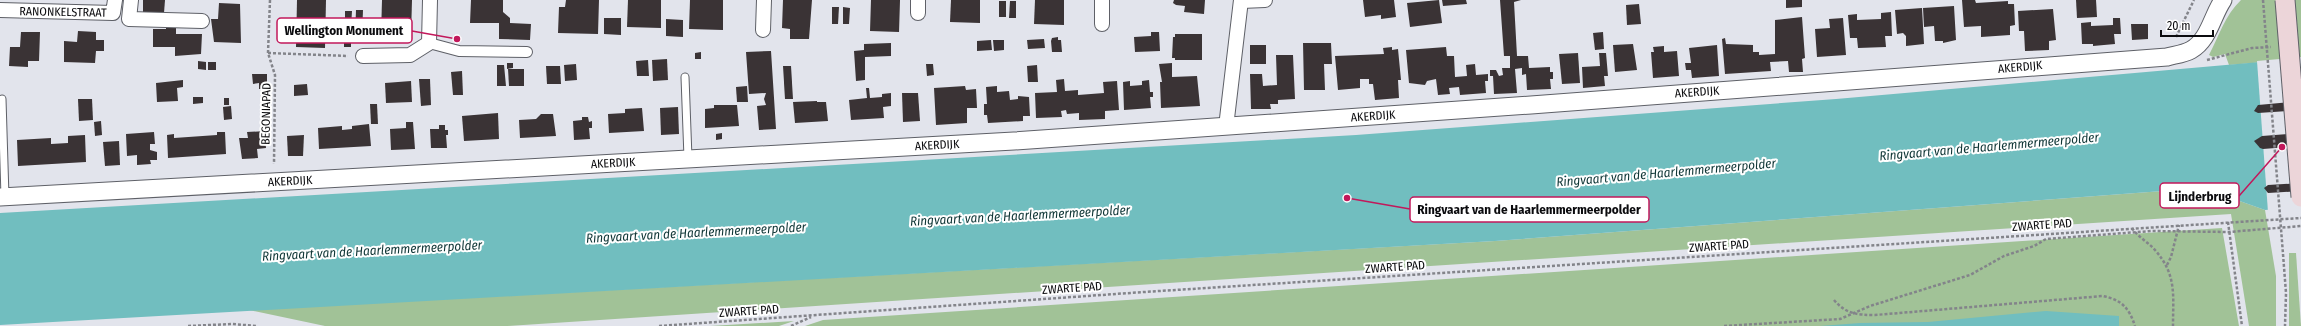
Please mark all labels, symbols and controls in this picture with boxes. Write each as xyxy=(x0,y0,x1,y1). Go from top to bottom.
street label: RANONKELSTRAAT xyxy=(19,4,107,20)
scale bar xyxy=(2161,12,2213,38)
callout: Wellington Monument xyxy=(277,18,412,43)
text: 20 m xyxy=(2167,19,2191,33)
text: Wellington Monument xyxy=(285,23,404,38)
street label: AKERDIJK xyxy=(1997,58,2043,76)
street label: BEGONIAPAD xyxy=(258,83,274,145)
street label: AKERDIJK xyxy=(1674,83,1720,101)
street label: AKERDIJK xyxy=(1350,107,1396,125)
water label: Ringvaart van de Haarlemmermeerpolder xyxy=(1879,129,2100,164)
street label: AKERDIJK xyxy=(914,137,960,153)
street label: AKERDIJK xyxy=(590,155,636,171)
water label: Ringvaart van de Haarlemmermeerpolder xyxy=(1556,155,1777,190)
street label: AKERDIJK xyxy=(267,173,313,189)
callout: Lijnderbrug xyxy=(2160,183,2239,208)
text: Lijnderbrug xyxy=(2168,189,2232,204)
callout: Ringvaart van de Haarlemmermeerpolder xyxy=(1410,197,1649,222)
water label: Ringvaart van de Haarlemmermeerpolder xyxy=(910,202,1131,229)
text: Ringvaart van de Haarlemmermeerpolder xyxy=(1417,202,1641,217)
street label: ZWARTE PAD xyxy=(2012,216,2072,234)
water label: Ringvaart van de Haarlemmermeerpolder xyxy=(586,219,807,246)
water label: Ringvaart van de Haarlemmermeerpolder xyxy=(262,237,483,264)
street label: ZWARTE PAD xyxy=(1689,237,1749,255)
street label: ZWARTE PAD xyxy=(1365,258,1425,276)
street label: ZWARTE PAD xyxy=(1042,279,1102,297)
street label: ZWARTE PAD xyxy=(719,302,779,320)

